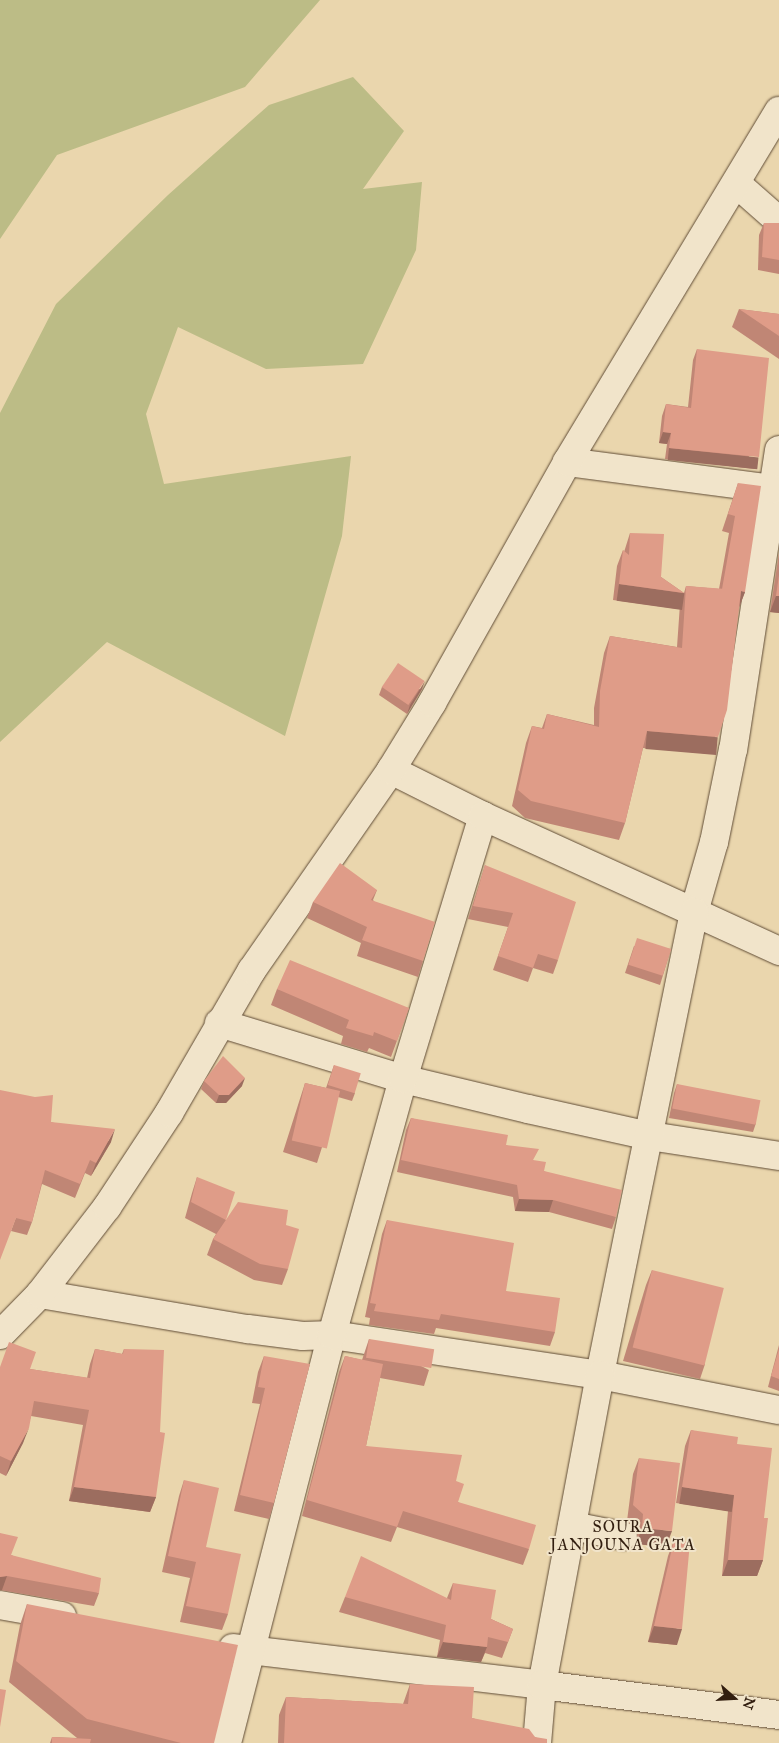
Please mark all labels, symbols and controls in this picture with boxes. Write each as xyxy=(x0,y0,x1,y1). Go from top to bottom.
district label: SOURA JANJOUNA GATA xyxy=(548,1517,698,1555)
north arrow xyxy=(709,1673,759,1723)
text: N xyxy=(739,1695,759,1711)

